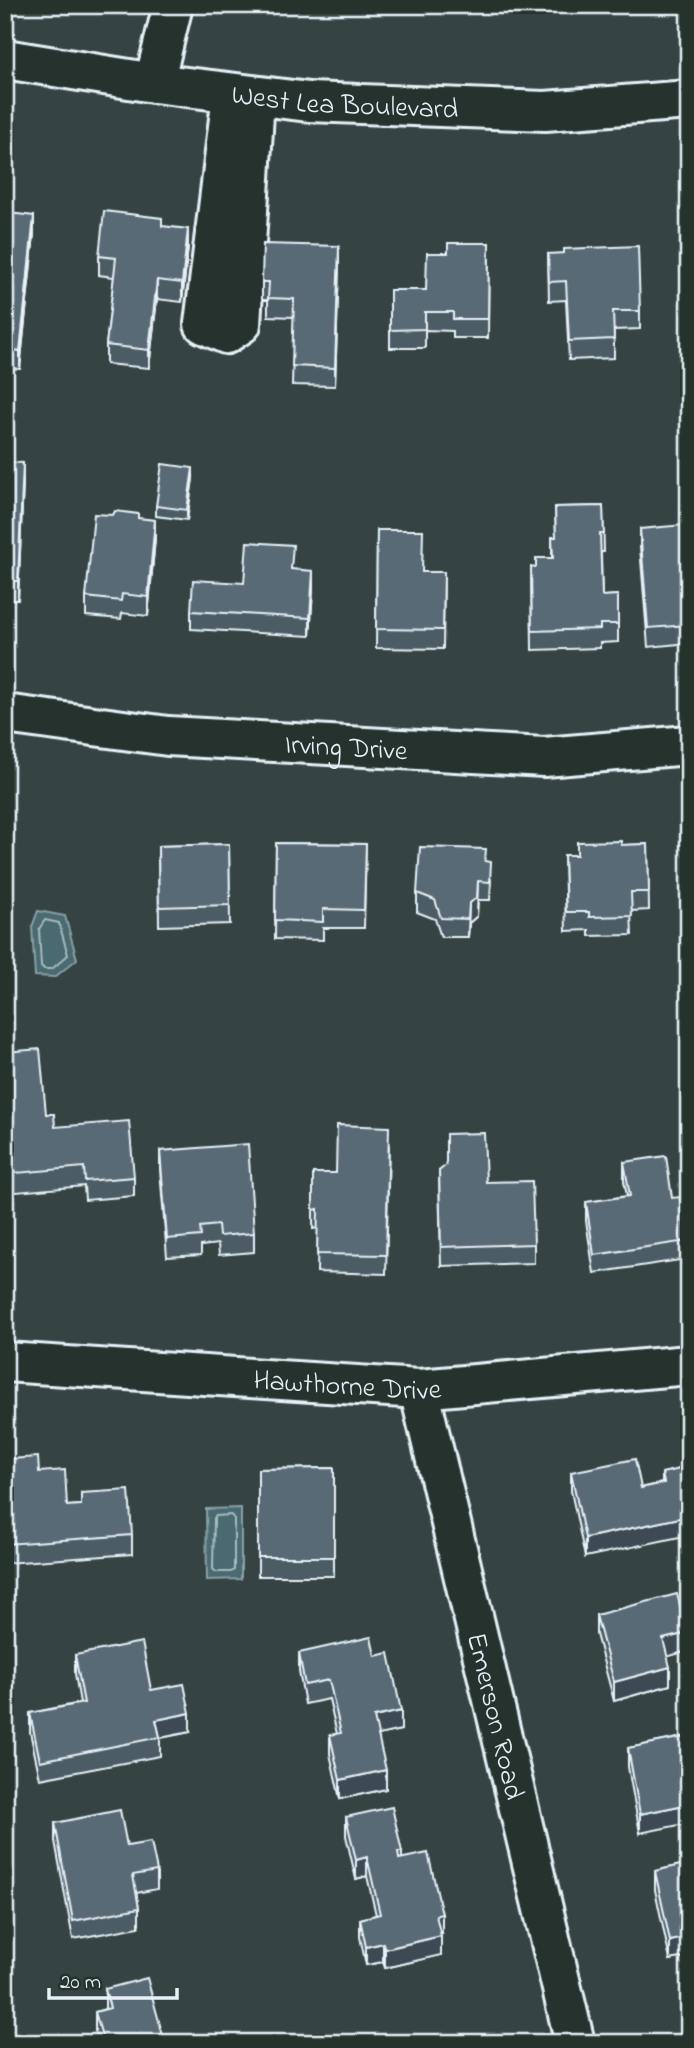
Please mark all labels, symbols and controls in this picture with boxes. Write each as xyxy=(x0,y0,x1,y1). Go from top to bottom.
street label: West Lea Boulevard xyxy=(229,76,459,132)
street label: Irving Drive xyxy=(283,726,409,773)
street label: Hawthorne Drive xyxy=(252,1361,443,1413)
street label: Emerson Road xyxy=(454,1629,533,1805)
scale bar xyxy=(49,1957,177,2001)
text: 20 m xyxy=(60,1968,101,1998)

